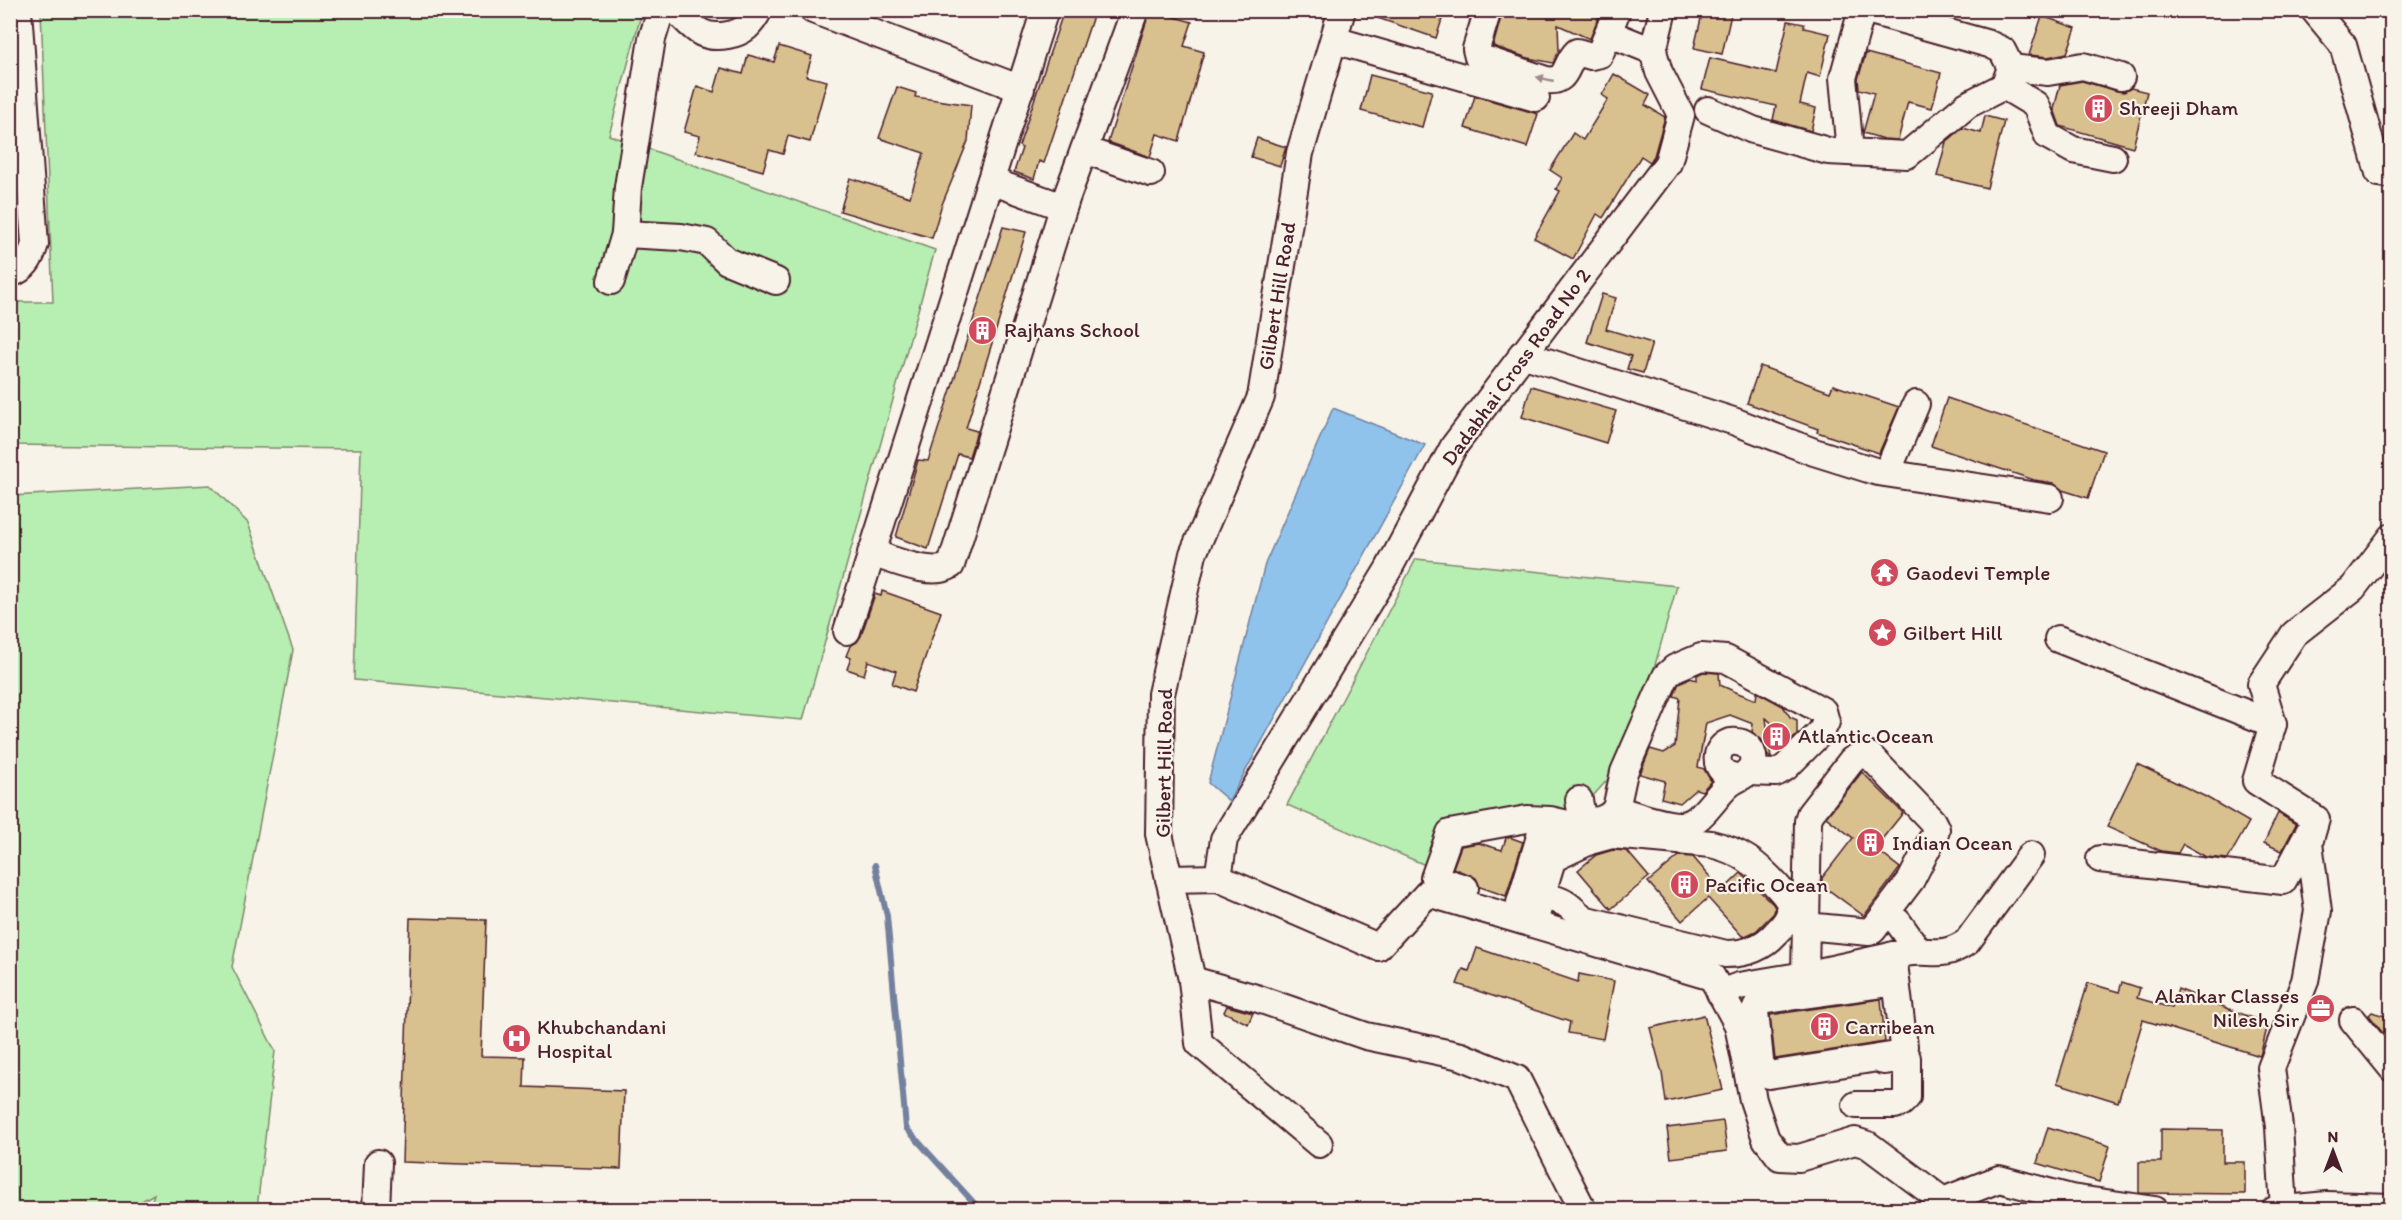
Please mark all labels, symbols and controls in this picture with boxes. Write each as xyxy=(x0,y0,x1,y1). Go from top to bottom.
one-way arrow xyxy=(1536,73,1555,83)
building icon: Shreeji Dham xyxy=(2082,92,2114,124)
place label: Shreeji Dham xyxy=(2119,95,2238,120)
street label: Gilbert Hill Road xyxy=(1252,220,1301,372)
street label: Dadabhai Cross Road No 2 xyxy=(1436,263,1595,470)
building icon: Rajhans School xyxy=(967,314,999,346)
place label: Rajhans School xyxy=(1004,317,1140,342)
temple icon: Gaodevi Temple xyxy=(1869,557,1901,589)
place label: Gaodevi Temple xyxy=(1906,560,2050,585)
place icon: Gilbert Hill xyxy=(1866,617,1898,649)
place label: Gilbert Hill xyxy=(1903,620,2002,645)
street label: Gilbert Hill Road xyxy=(1150,687,1177,838)
building icon: Atlantic Ocean xyxy=(1761,720,1793,752)
place label: Atlantic Ocean xyxy=(1798,723,1934,748)
building icon: Indian Ocean xyxy=(1855,827,1887,859)
place label: Indian Ocean xyxy=(1892,830,2012,855)
building icon: Pacific Ocean xyxy=(1668,869,1700,901)
place label: Pacific Ocean xyxy=(1705,872,1828,897)
place label: Alankar Classes Nilesh Sir xyxy=(2155,983,2300,1032)
office icon: Alankar Classes Nilesh Sir xyxy=(2304,992,2336,1024)
building icon: Carribean xyxy=(1808,1011,1840,1043)
place label: Khubchandani Hospital xyxy=(537,1014,667,1063)
place label: Carribean xyxy=(1845,1014,1935,1039)
hospital icon: Khubchandani Hospital xyxy=(500,1023,532,1055)
north arrow xyxy=(2303,1121,2363,1181)
text: N xyxy=(2328,1127,2338,1146)

